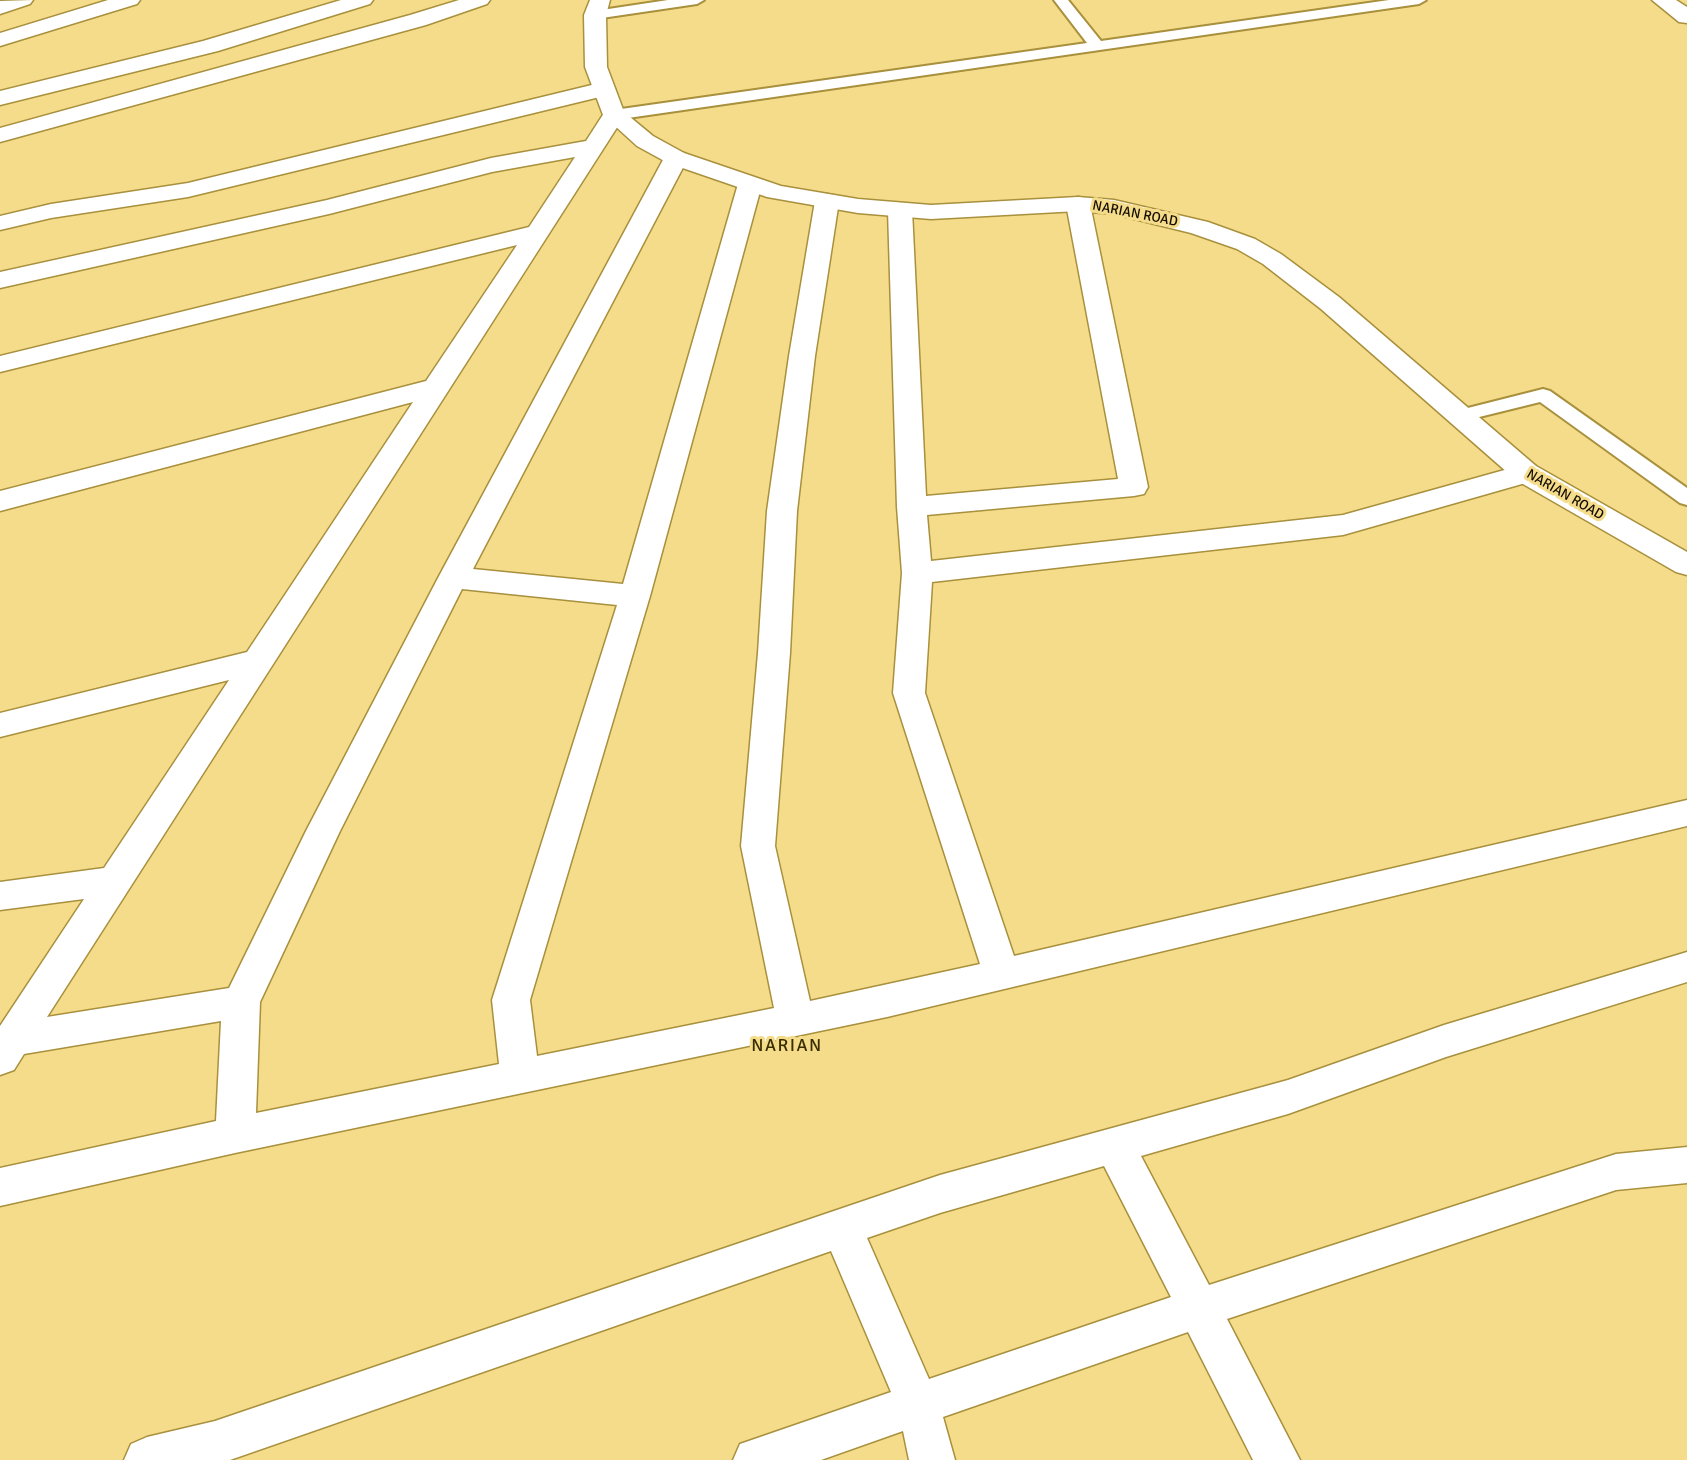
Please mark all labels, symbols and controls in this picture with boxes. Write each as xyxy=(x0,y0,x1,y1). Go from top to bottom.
street label: NARIAN ROAD xyxy=(1091,197,1179,231)
street label: NARIAN ROAD xyxy=(1523,466,1607,524)
district label: NARIAN xyxy=(751,1035,823,1057)

